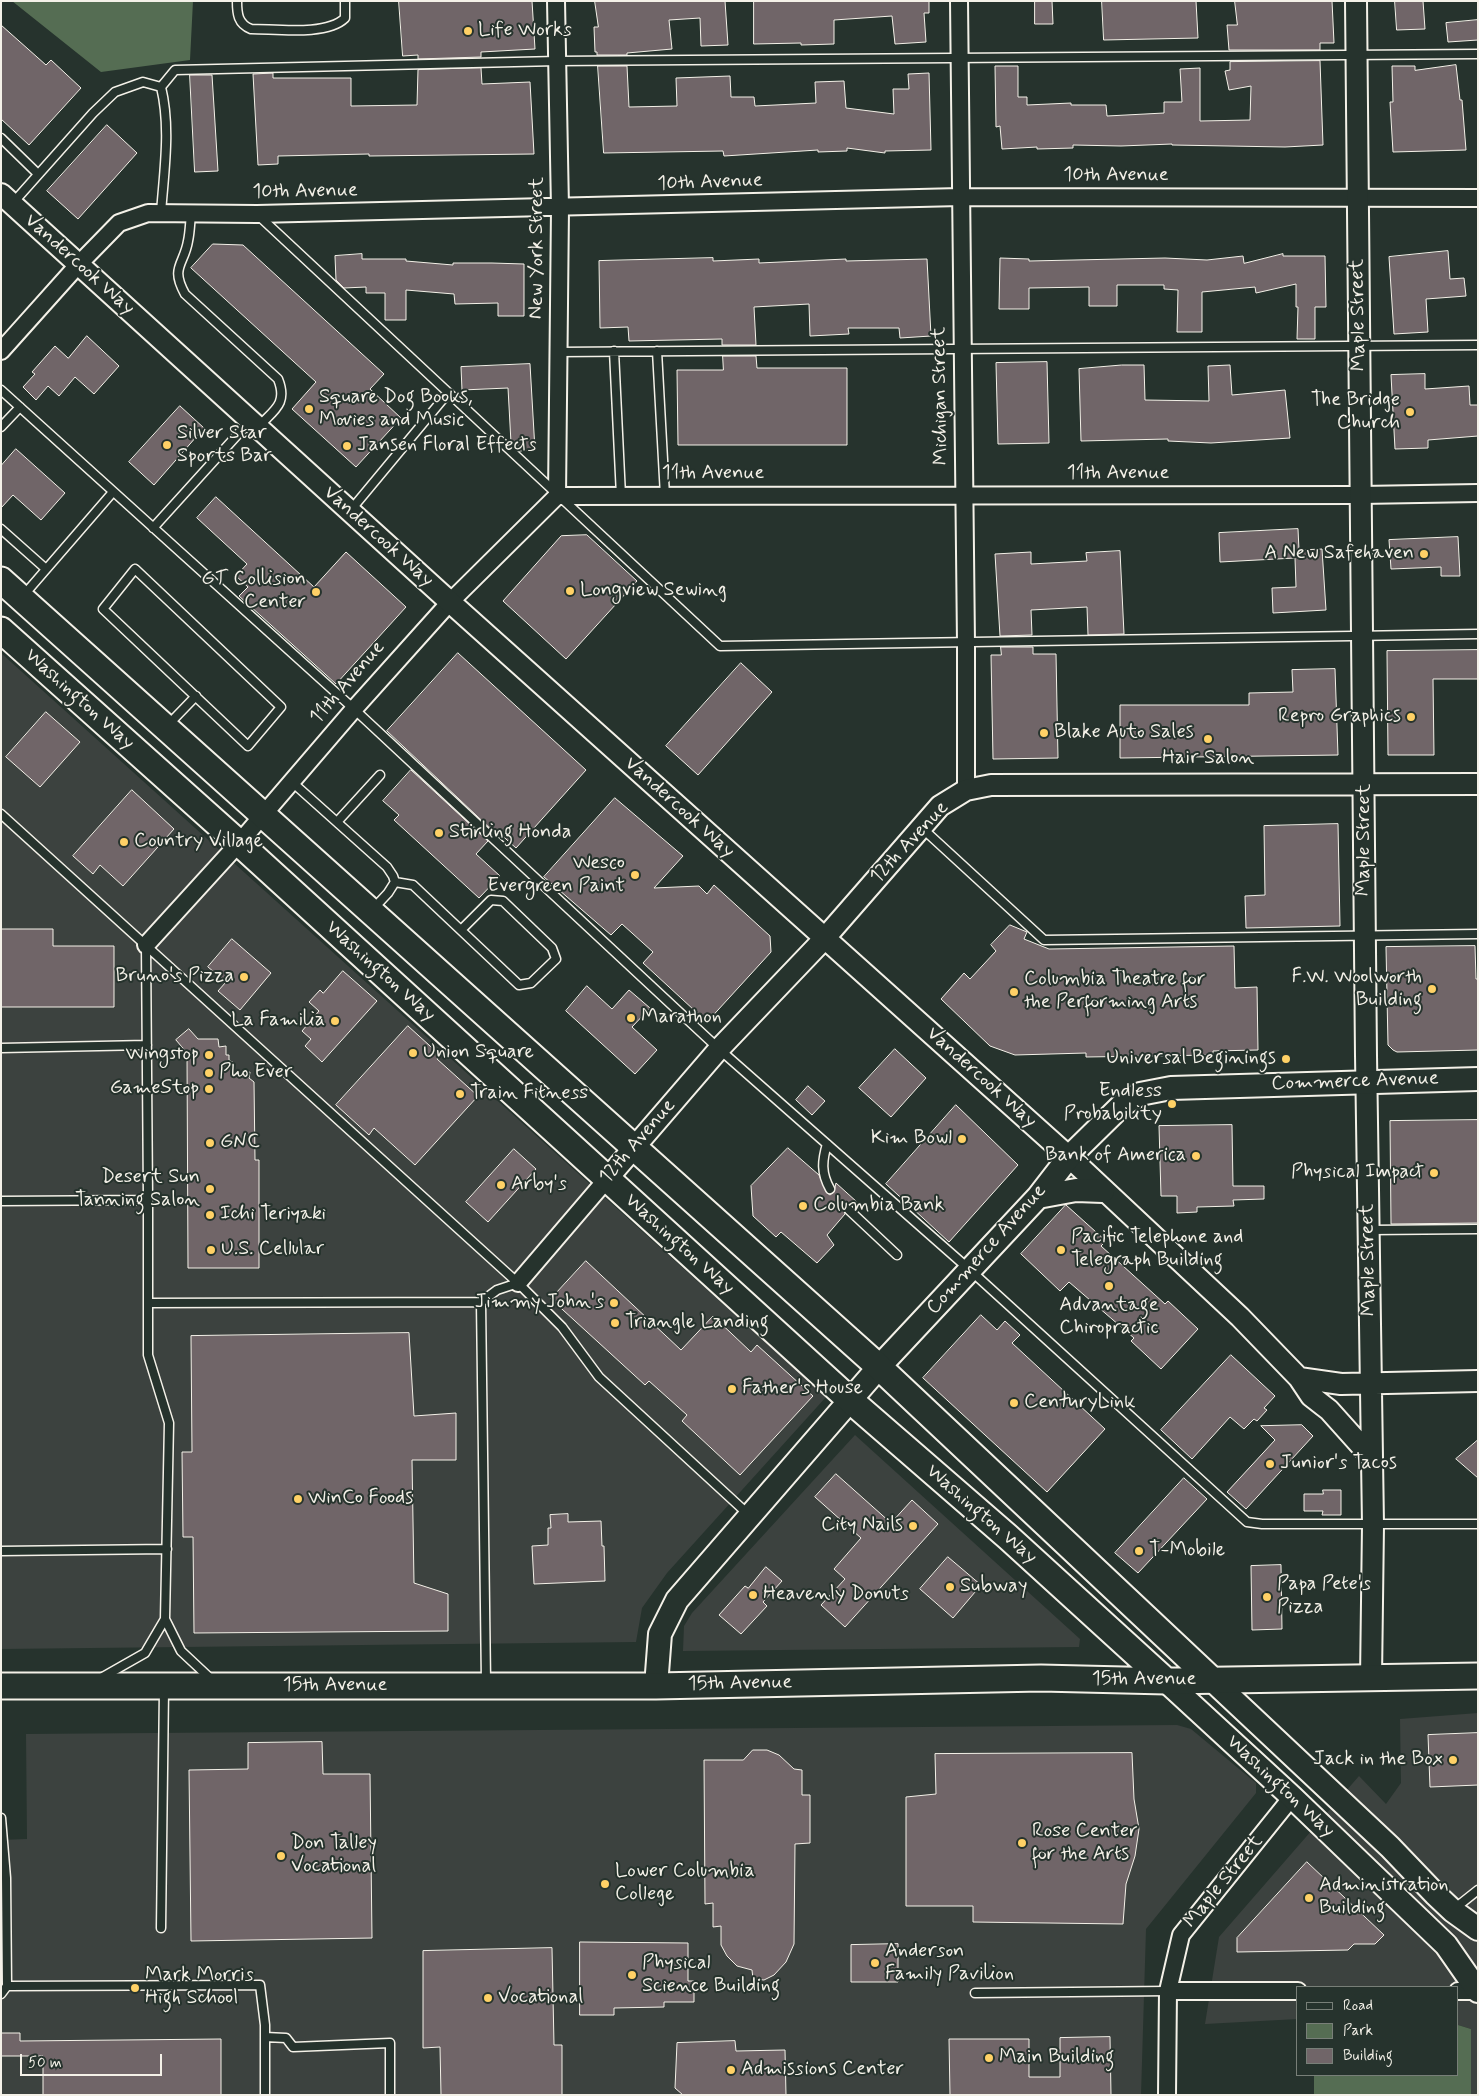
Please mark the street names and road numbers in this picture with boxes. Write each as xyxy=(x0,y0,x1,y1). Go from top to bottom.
street label: 10th Avenue xyxy=(1063,164,1169,188)
street label: 10th Avenue xyxy=(657,169,763,197)
street label: New York Street xyxy=(526,177,550,319)
street label: 10th Avenue xyxy=(252,179,358,205)
street label: Vandercook Way xyxy=(19,209,139,321)
street label: Maple Street xyxy=(1346,259,1372,371)
street label: Michigan Street xyxy=(928,327,954,465)
street label: 11th Avenue xyxy=(662,462,764,486)
street label: 11th Avenue xyxy=(1067,462,1169,486)
street label: Vandercook Way xyxy=(318,481,438,593)
street label: 11th Avenue xyxy=(305,636,391,730)
street label: Washington Way xyxy=(19,644,139,756)
street label: Vandercook Way xyxy=(619,752,739,864)
street label: Maple Street xyxy=(1353,784,1377,896)
street label: 12th Avenue xyxy=(866,797,954,889)
street label: Washington Way xyxy=(320,916,440,1028)
street label: Vandercook Way xyxy=(921,1022,1041,1134)
street label: Commerce Avenue xyxy=(1271,1067,1439,1097)
street label: 12th Avenue xyxy=(595,1095,681,1189)
street label: Commerce Avenue xyxy=(922,1180,1052,1320)
street label: Washington Way xyxy=(619,1189,739,1301)
street label: Maple Street xyxy=(1356,1204,1382,1316)
street label: Washington Way xyxy=(920,1460,1042,1570)
street label: 15th Avenue xyxy=(1092,1668,1196,1692)
street label: 15th Avenue xyxy=(688,1671,792,1697)
street label: 15th Avenue xyxy=(283,1674,387,1698)
street label: Washington Way xyxy=(1221,1731,1339,1843)
street label: Maple Street xyxy=(1179,1831,1269,1933)

